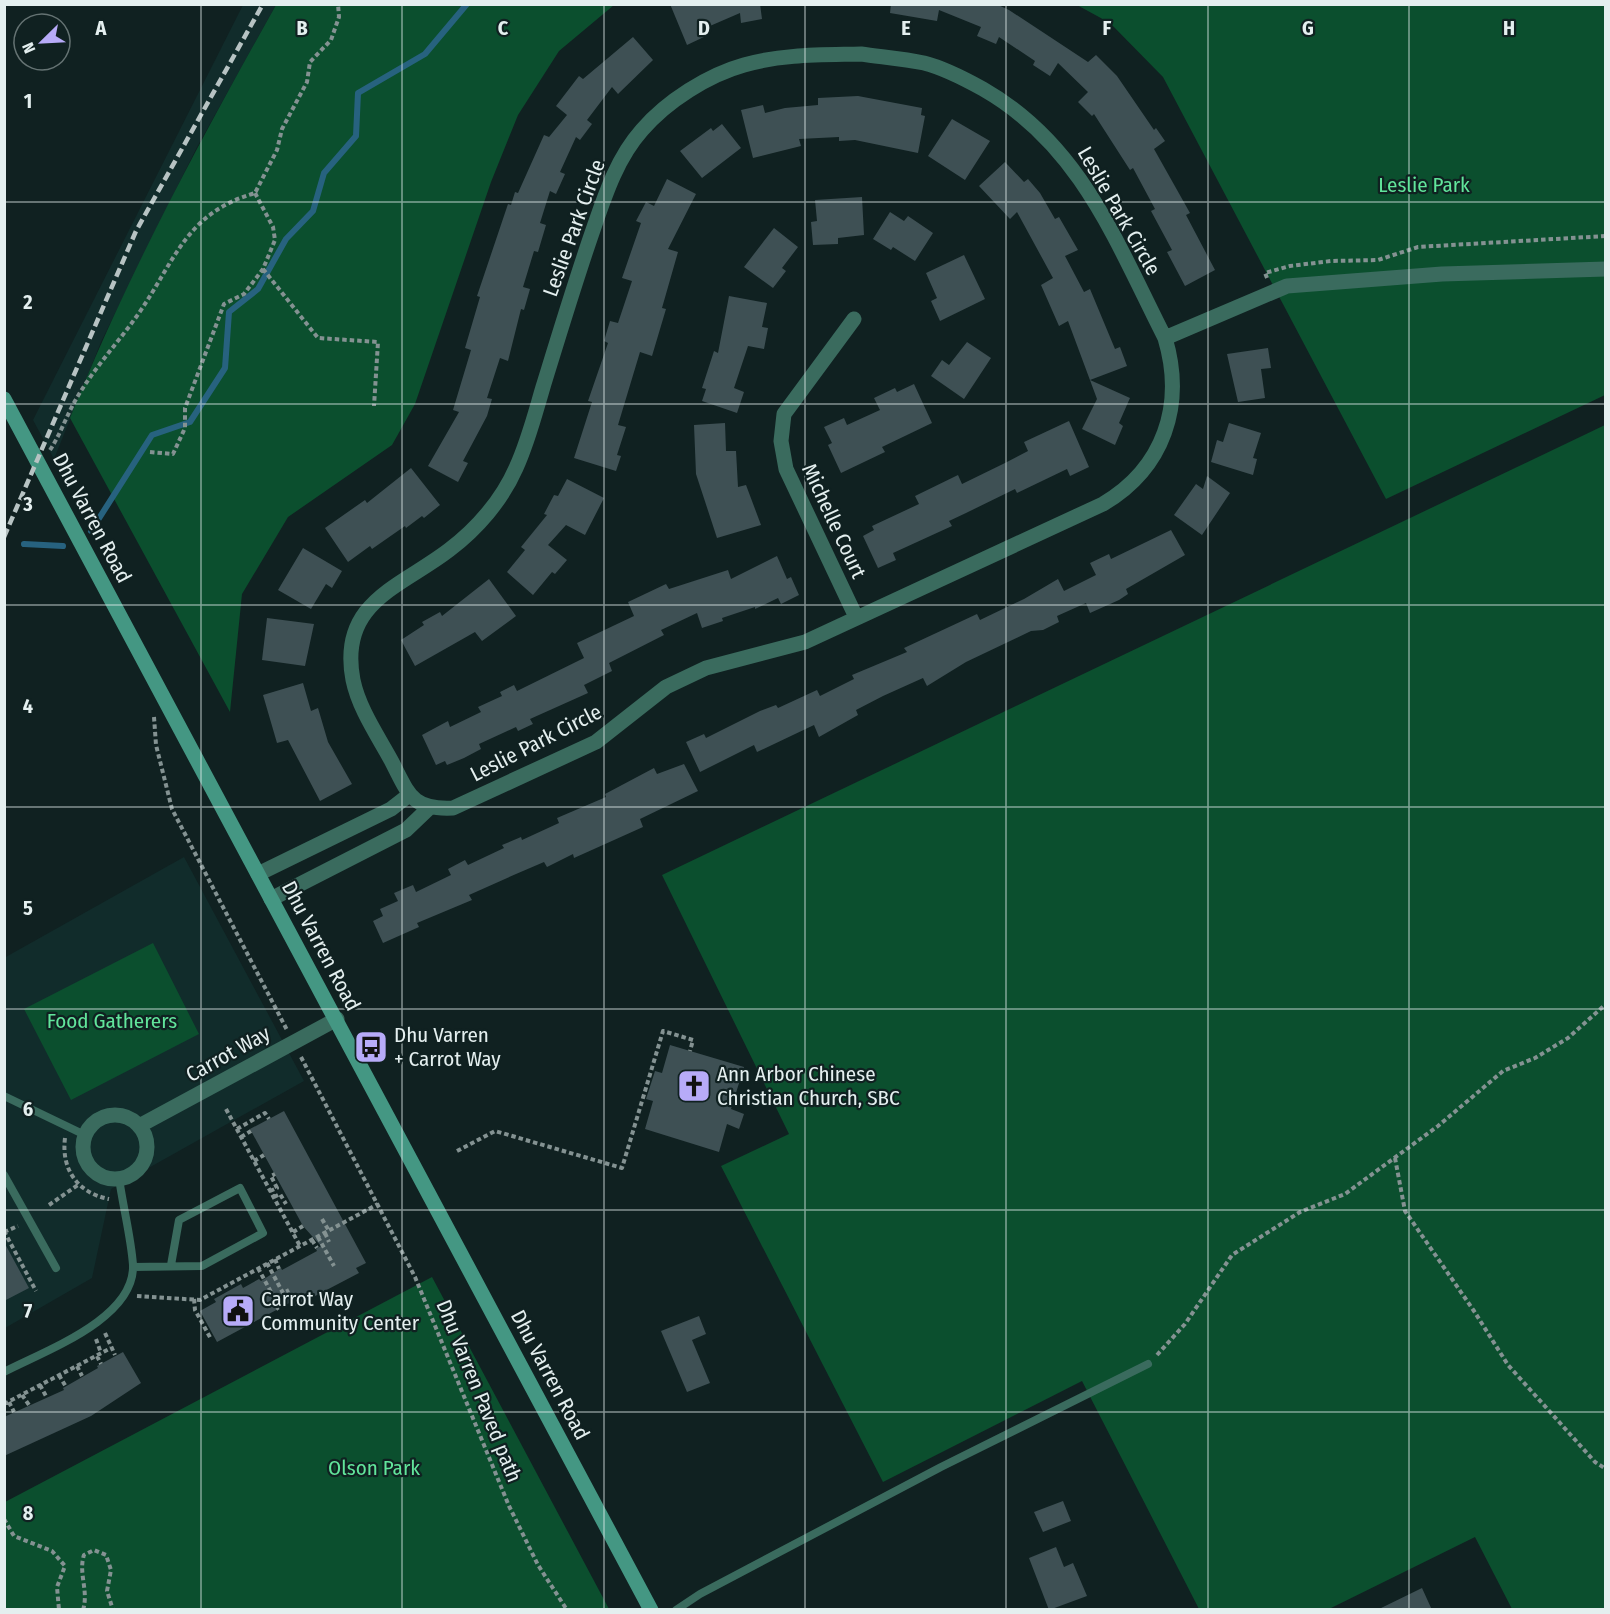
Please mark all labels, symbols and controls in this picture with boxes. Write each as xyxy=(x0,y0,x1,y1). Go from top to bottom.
north arrow xyxy=(12,12,72,72)
text: A xyxy=(95,16,108,40)
text: B xyxy=(296,16,308,40)
text: C xyxy=(498,16,509,40)
text: D xyxy=(698,16,710,40)
text: E xyxy=(901,16,911,40)
text: F xyxy=(1103,16,1112,40)
text: G xyxy=(1302,16,1314,40)
text: H xyxy=(1503,16,1515,40)
text: N xyxy=(18,40,39,56)
text: 1 xyxy=(24,89,32,113)
street label: Leslie Park Circle xyxy=(1072,142,1166,280)
street label: Leslie Park Circle xyxy=(537,156,611,300)
park label: Leslie Park xyxy=(1378,172,1470,198)
text: 2 xyxy=(22,290,33,314)
street label: Dhu Varren Road xyxy=(47,449,137,587)
street label: Michelle Court xyxy=(796,460,872,583)
text: 3 xyxy=(22,492,33,516)
text: 4 xyxy=(23,694,33,718)
street label: Leslie Park Circle xyxy=(466,699,606,787)
street label: Dhu Varren Road xyxy=(276,877,366,1015)
text: 5 xyxy=(23,896,33,920)
park label: Food Gatherers xyxy=(47,1008,177,1034)
street label: Carrot Way xyxy=(181,1020,275,1088)
place label: Dhu Varren + Carrot Way xyxy=(394,1022,501,1072)
bus stop icon: Dhu Varren + Carrot Way xyxy=(353,1029,389,1065)
place label: Ann Arbor Chinese Christian Church, SBC xyxy=(717,1061,900,1111)
church icon: Ann Arbor Chinese Christian Church, SBC xyxy=(676,1068,712,1104)
text: 6 xyxy=(23,1097,33,1121)
place label: Carrot Way Community Center xyxy=(261,1286,420,1336)
public building icon: Carrot Way Community Center xyxy=(220,1293,256,1329)
street label: Dhu Varren Paved path xyxy=(430,1296,528,1486)
text: 7 xyxy=(24,1299,33,1323)
street label: Dhu Varren Road xyxy=(505,1306,595,1444)
park label: Olson Park xyxy=(328,1455,420,1481)
text: 8 xyxy=(23,1501,34,1525)

